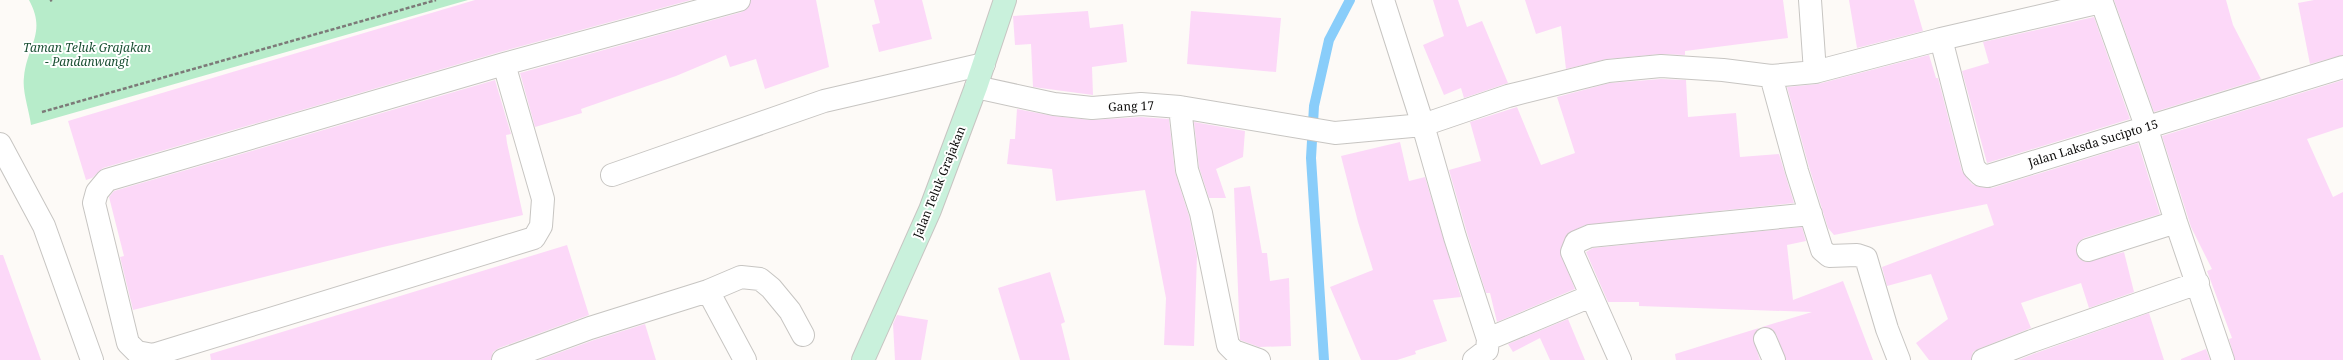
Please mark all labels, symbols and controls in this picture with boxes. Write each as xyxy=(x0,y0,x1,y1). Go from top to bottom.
park label: Taman Teluk Grajakan - Pandanwangi xyxy=(23,39,151,70)
street label: Gang 17 xyxy=(1108,97,1155,115)
street label: Jalan Laksda Sucipto 15 xyxy=(2025,115,2160,171)
street label: Jalan Teluk Grajakan xyxy=(908,123,969,242)

